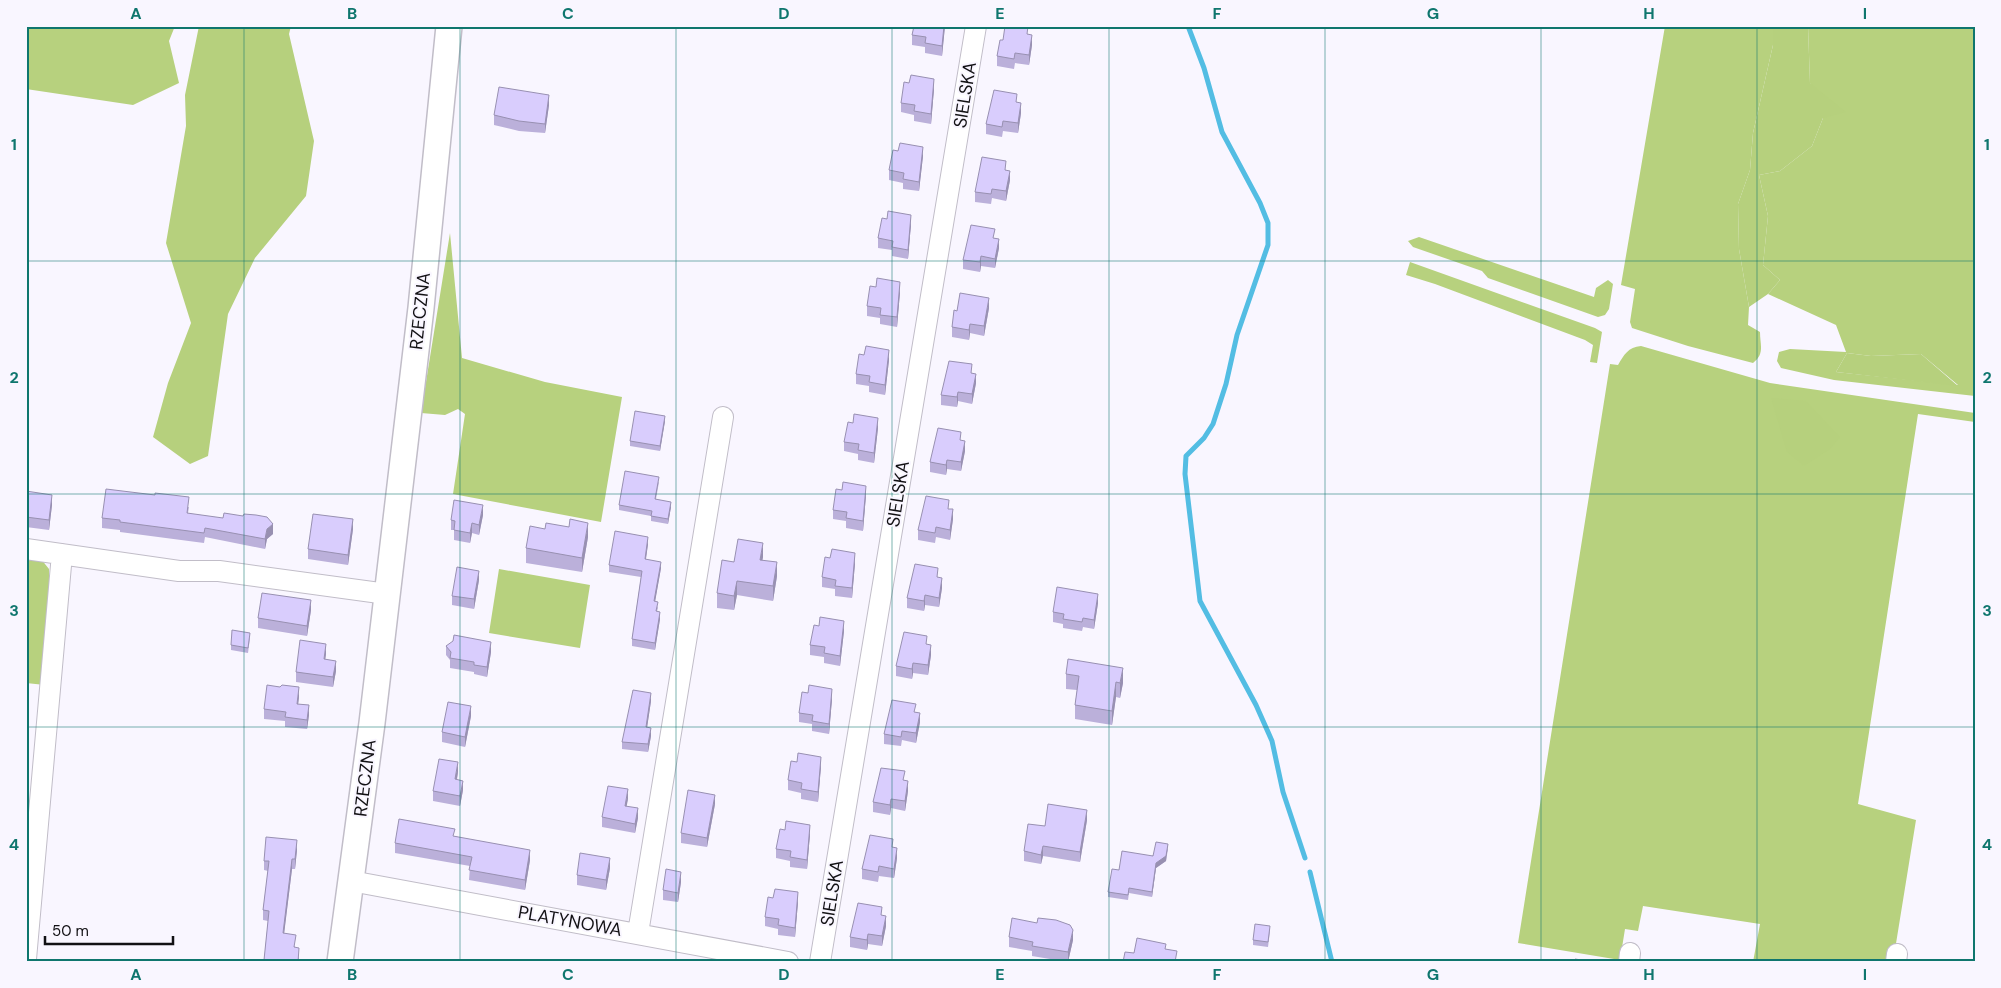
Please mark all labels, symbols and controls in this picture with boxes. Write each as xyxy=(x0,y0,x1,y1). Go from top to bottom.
text: A xyxy=(130,3,142,24)
text: B xyxy=(347,3,357,24)
text: C xyxy=(562,3,574,24)
text: D xyxy=(778,3,790,24)
text: E xyxy=(995,3,1005,24)
text: F xyxy=(1213,3,1222,24)
text: G xyxy=(1427,3,1439,24)
text: H xyxy=(1643,3,1655,24)
text: I xyxy=(1863,3,1867,24)
street label: SIELSKA xyxy=(948,60,982,130)
text: 1 xyxy=(11,134,17,155)
text: 1 xyxy=(1984,134,1990,155)
street label: RZECZNA xyxy=(404,271,436,351)
text: 2 xyxy=(9,367,19,388)
text: 2 xyxy=(1982,367,1992,388)
street label: SIELSKA xyxy=(881,459,915,529)
text: 3 xyxy=(9,600,19,621)
text: 3 xyxy=(1982,600,1992,621)
street label: RZECZNA xyxy=(348,738,382,818)
text: 4 xyxy=(9,834,19,855)
text: 4 xyxy=(1982,834,1992,855)
street label: SIELSKA xyxy=(815,858,849,928)
street label: PLATYNOWA xyxy=(516,900,624,942)
scale bar xyxy=(45,913,172,945)
text: 50 m xyxy=(52,921,89,941)
text: A xyxy=(130,964,142,985)
text: B xyxy=(347,964,357,985)
text: C xyxy=(562,964,574,985)
text: D xyxy=(778,964,790,985)
text: E xyxy=(995,964,1005,985)
text: F xyxy=(1213,964,1222,985)
text: G xyxy=(1427,964,1439,985)
text: H xyxy=(1643,964,1655,985)
text: I xyxy=(1863,964,1867,985)

